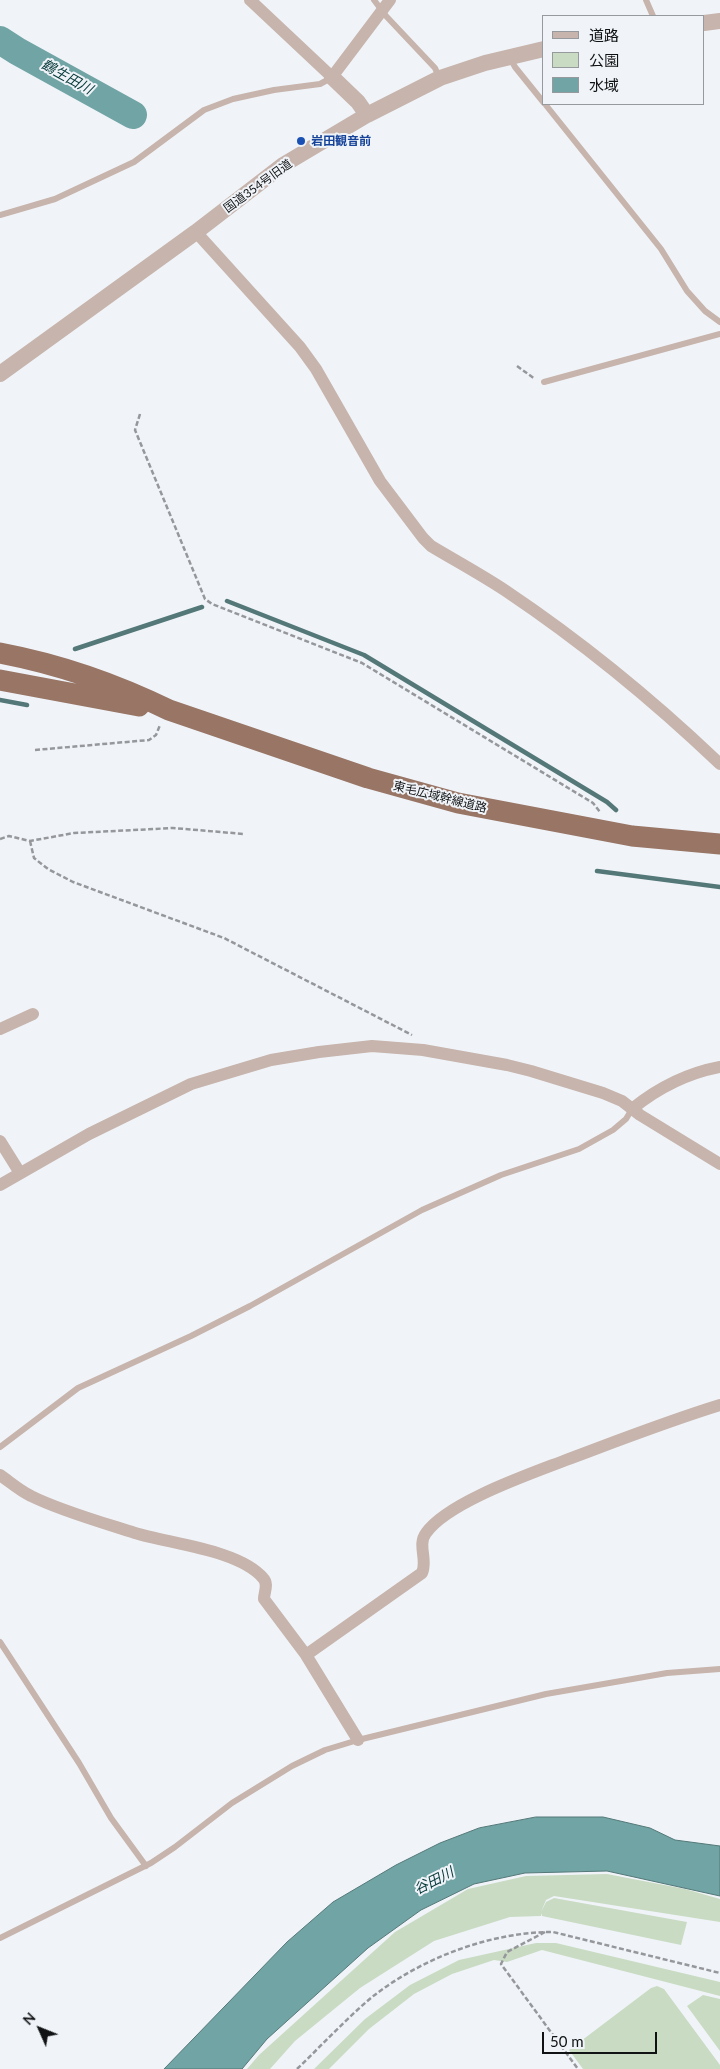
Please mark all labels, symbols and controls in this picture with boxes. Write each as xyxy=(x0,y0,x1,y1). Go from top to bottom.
legend xyxy=(542,15,705,105)
text: 道路 xyxy=(589,26,619,44)
text: 公園 xyxy=(589,51,619,69)
water label: 鶴生田川 xyxy=(38,56,96,98)
text: 水域 xyxy=(589,76,619,94)
place label: 岩田観音前 xyxy=(311,134,371,148)
marker: 岩田観音前 xyxy=(295,135,307,147)
street label: 国道354号旧道 xyxy=(221,156,295,216)
street label: 東毛広域幹線道路 xyxy=(392,778,488,816)
water label: 谷田川 xyxy=(411,1864,457,1898)
north arrow xyxy=(15,2004,65,2054)
text: N xyxy=(19,2008,39,2028)
scale bar xyxy=(545,2022,660,2054)
text: 50 m xyxy=(550,2032,584,2050)

